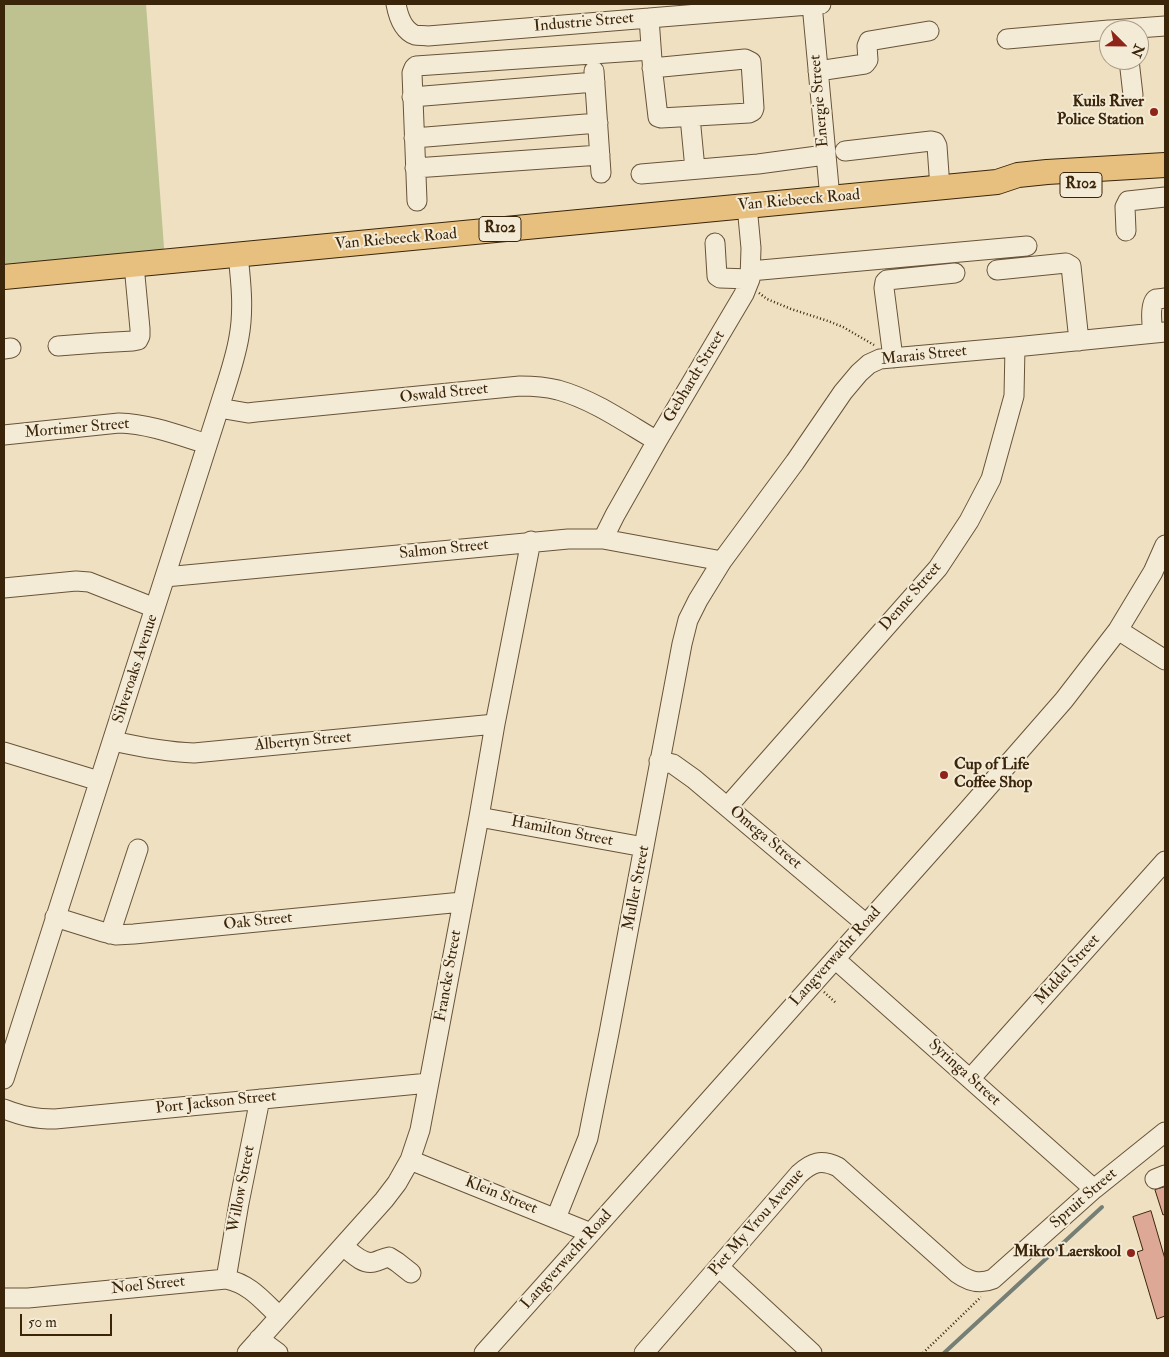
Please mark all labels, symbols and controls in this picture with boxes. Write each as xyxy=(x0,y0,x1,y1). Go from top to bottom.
street label: Industrie Street xyxy=(533,9,635,37)
north arrow xyxy=(1099,20,1149,70)
text: N xyxy=(1127,42,1148,60)
street label: Energie Street xyxy=(806,54,834,148)
place label: Kuils River Police Station xyxy=(1057,93,1144,131)
marker: Kuils River Police Station xyxy=(1148,106,1160,118)
road number: R102 xyxy=(1060,172,1102,198)
street label: Van Riebeeck Road xyxy=(737,186,861,216)
road number: R102 xyxy=(479,216,521,242)
street label: Van Riebeeck Road xyxy=(334,225,458,255)
street label: Gebhardt Street xyxy=(660,328,730,426)
street label: Marais Street xyxy=(880,342,968,370)
street label: Oswald Street xyxy=(399,380,489,408)
street label: Mortimer Street xyxy=(24,415,130,443)
street label: Salmon Street xyxy=(398,536,490,564)
street label: Denne Street xyxy=(876,559,946,635)
street label: Silveroaks Avenue xyxy=(109,612,163,726)
street label: Albertyn Street xyxy=(254,728,352,756)
place label: Cup of Life Coffee Shop xyxy=(954,756,1032,794)
marker: Cup of Life Coffee Shop xyxy=(938,769,950,781)
street label: Omega Street xyxy=(725,802,805,874)
street label: Hamilton Street xyxy=(509,813,615,851)
street label: Muller Street xyxy=(619,844,655,932)
street label: Langverwacht Road xyxy=(786,903,886,1011)
street label: Oak Street xyxy=(223,909,293,935)
street label: Francke Street xyxy=(431,929,467,1023)
street label: Middel Street xyxy=(1031,931,1105,1009)
street label: Syringa Street xyxy=(924,1036,1004,1110)
street label: Port Jackson Street xyxy=(155,1087,277,1119)
street label: Willow Street xyxy=(224,1144,260,1234)
street label: Piet My Vrou Avenue xyxy=(705,1165,809,1281)
street label: Spruit Street xyxy=(1047,1165,1121,1233)
street label: Klein Street xyxy=(462,1173,540,1219)
street label: Langverwacht Road xyxy=(517,1206,617,1314)
place label: Mikro Laerskool xyxy=(1014,1243,1121,1263)
marker: Mikro Laerskool xyxy=(1125,1247,1137,1259)
street label: Noel Street xyxy=(110,1273,186,1299)
scale bar xyxy=(22,1304,115,1336)
text: 50 m xyxy=(28,1313,57,1332)

